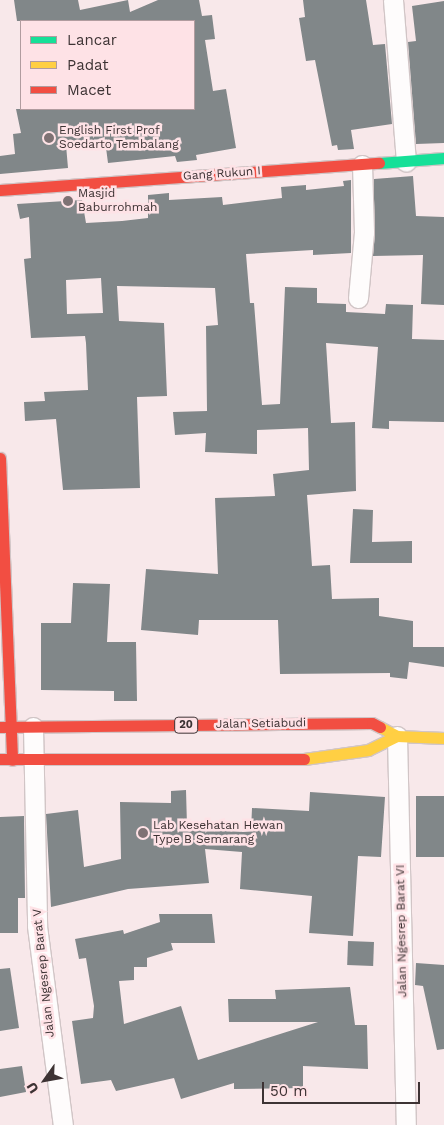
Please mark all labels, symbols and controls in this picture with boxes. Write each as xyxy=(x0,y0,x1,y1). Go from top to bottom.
legend xyxy=(20,20,195,110)
text: Lancar xyxy=(67,31,117,49)
text: Padat xyxy=(67,56,109,74)
text: Macet xyxy=(67,81,111,99)
place label: English First Prof Soedarto Tembalang xyxy=(59,124,179,152)
marker: English First Prof Soedarto Tembalang xyxy=(43,132,55,144)
street label: Gang Rukun I xyxy=(183,164,261,184)
place label: Masjid Baburrohmah xyxy=(78,187,157,215)
marker: Masjid Baburrohmah xyxy=(62,195,74,207)
road number: 20 xyxy=(174,716,198,734)
street label: Jalan Setiabudi xyxy=(216,716,306,732)
place label: Lab Kesehatan Hewan Type B Semarang xyxy=(153,819,283,847)
marker: Lab Kesehatan Hewan Type B Semarang xyxy=(137,827,149,839)
street label: Jalan Ngesrep Barat VI xyxy=(394,864,410,998)
street label: Jalan Ngesrep Barat V xyxy=(30,908,58,1038)
north arrow xyxy=(20,1055,70,1105)
scale bar xyxy=(264,1072,422,1104)
text: U xyxy=(23,1079,42,1096)
text: 50 m xyxy=(270,1082,307,1100)

